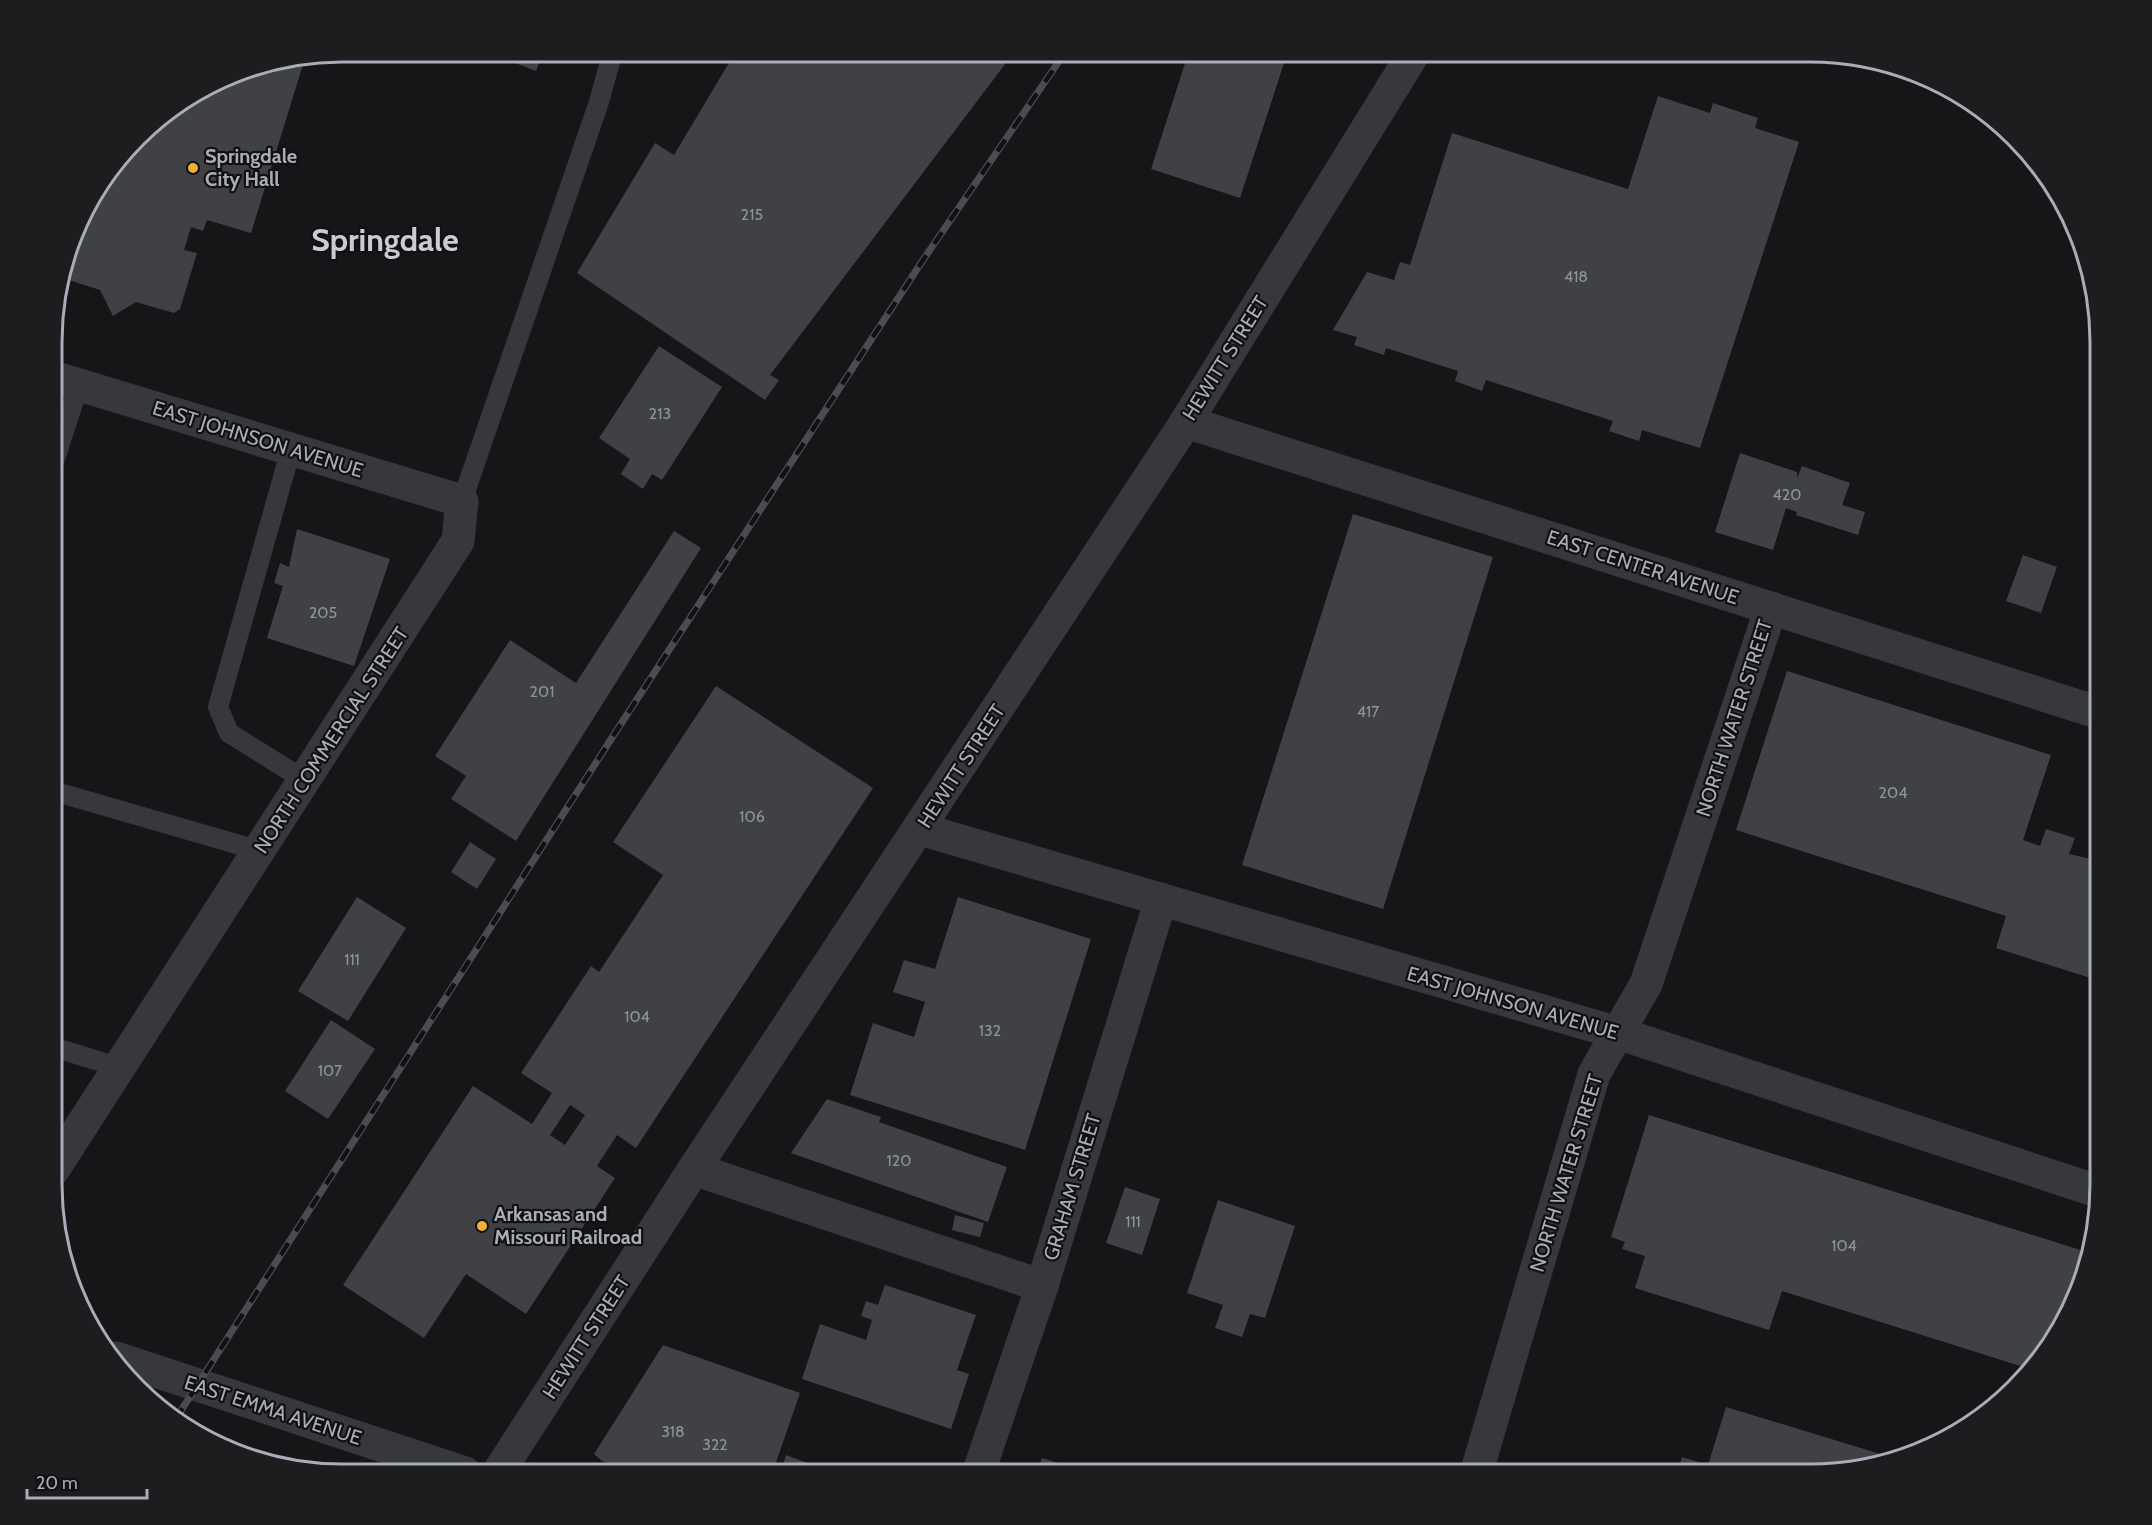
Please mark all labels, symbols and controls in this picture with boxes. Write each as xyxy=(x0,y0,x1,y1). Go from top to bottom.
place label: Springdale City Hall xyxy=(205,144,297,191)
marker: Springdale City Hall xyxy=(186,161,200,175)
house number: 215 xyxy=(741,205,763,224)
district label: Springdale xyxy=(311,220,459,259)
house number: 418 xyxy=(1564,267,1588,286)
street label: HEWITT STREET xyxy=(1177,291,1273,425)
street label: EAST JOHNSON AVENUE xyxy=(150,396,366,482)
house number: 213 xyxy=(649,404,671,423)
house number: 420 xyxy=(1773,485,1801,504)
street label: EAST CENTER AVENUE xyxy=(1544,525,1742,609)
house number: 205 xyxy=(309,603,337,622)
street label: NORTH WATER STREET xyxy=(1691,616,1777,819)
street label: NORTH COMMERCIAL STREET xyxy=(249,622,413,858)
house number: 201 xyxy=(530,682,554,701)
street label: HEWITT STREET xyxy=(912,700,1010,832)
house number: 417 xyxy=(1357,702,1379,721)
house number: 204 xyxy=(1879,783,1907,802)
house number: 106 xyxy=(739,807,765,826)
house number: 111 xyxy=(344,950,360,969)
street label: EAST JOHNSON AVENUE xyxy=(1404,961,1622,1045)
house number: 104 xyxy=(624,1007,650,1026)
house number: 132 xyxy=(979,1021,1001,1040)
house number: 107 xyxy=(318,1061,342,1080)
street label: NORTH WATER STREET xyxy=(1524,1071,1608,1275)
street label: GRAHAM STREET xyxy=(1038,1110,1106,1263)
house number: 120 xyxy=(887,1151,911,1170)
place label: Arkansas and Missouri Railroad xyxy=(494,1202,642,1249)
house number: 111 xyxy=(1125,1212,1141,1231)
marker: Arkansas and Missouri Railroad xyxy=(475,1219,489,1233)
house number: 104 xyxy=(1831,1236,1857,1255)
street label: HEWITT STREET xyxy=(537,1271,635,1403)
street label: EAST EMMA AVENUE xyxy=(181,1370,365,1450)
house number: 318 xyxy=(661,1422,685,1441)
house number: 322 xyxy=(702,1435,728,1454)
scale bar xyxy=(27,1462,147,1500)
text: 20 m xyxy=(36,1472,78,1494)

